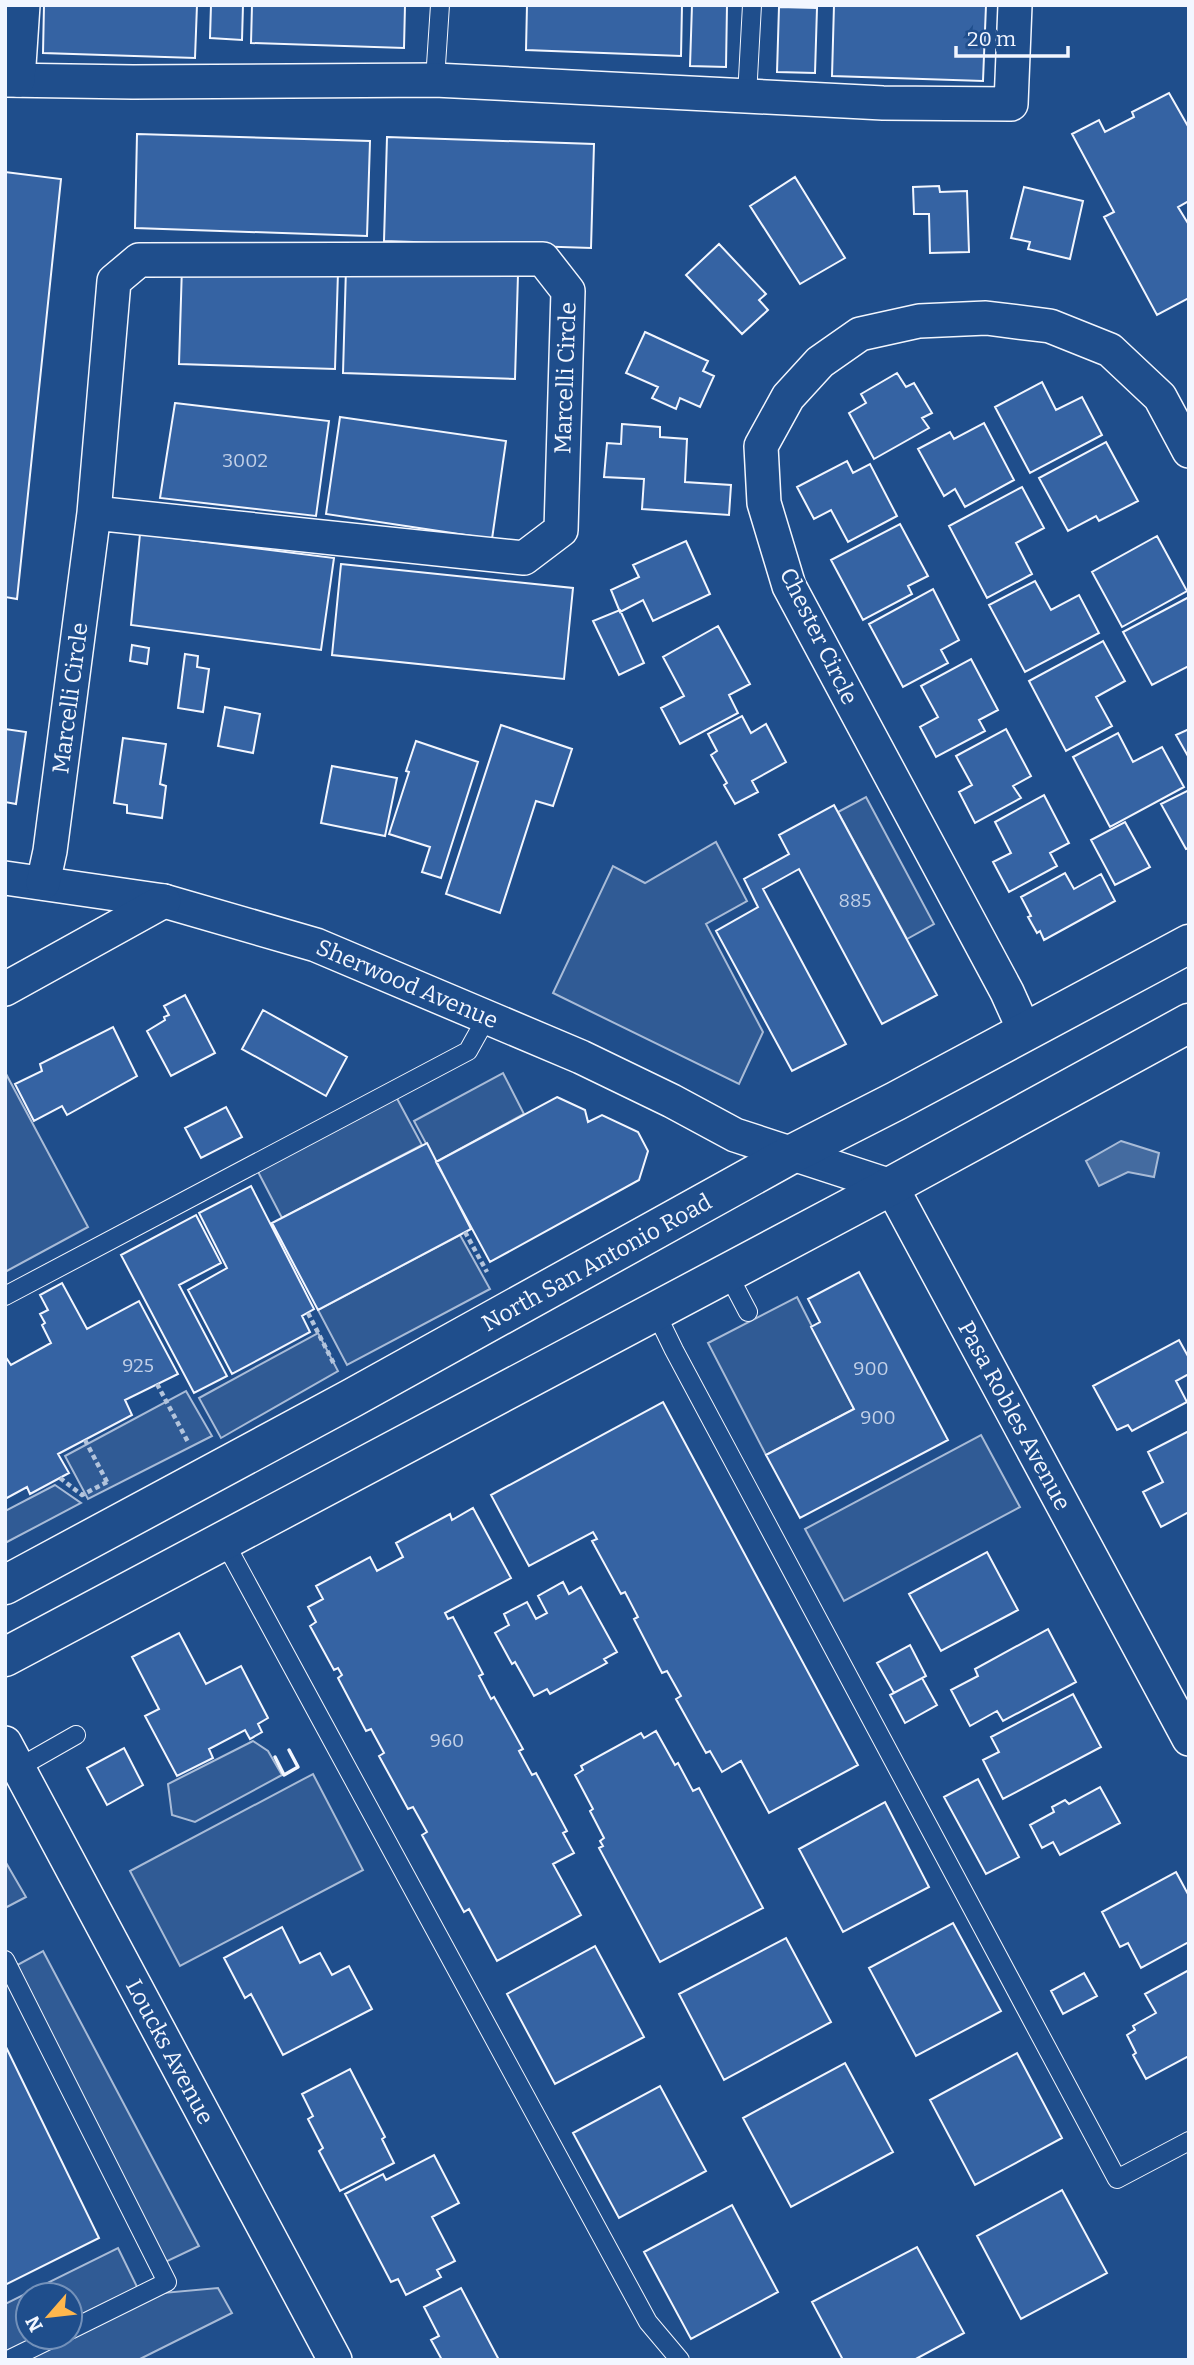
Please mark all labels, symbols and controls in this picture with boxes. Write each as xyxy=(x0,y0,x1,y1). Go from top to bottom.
scale bar xyxy=(956,14,1068,58)
text: 20 m xyxy=(967,26,1016,52)
street label: Marcelli Circle xyxy=(548,301,582,455)
house number: 3002 xyxy=(222,449,268,472)
street label: Chester Circle xyxy=(774,563,864,709)
street label: Marcelli Circle xyxy=(46,621,94,775)
house number: 885 xyxy=(839,889,871,912)
street label: Sherwood Avenue xyxy=(312,933,502,1034)
street label: North San Antonio Road xyxy=(477,1187,717,1337)
street label: Pasa Robles Avenue xyxy=(952,1316,1077,1515)
house number: 925 xyxy=(122,1354,154,1377)
house number: 900 xyxy=(853,1357,889,1380)
house number: 900 xyxy=(860,1406,896,1429)
house number: 960 xyxy=(430,1729,464,1752)
street label: Loucks Avenue xyxy=(120,1974,220,2129)
north arrow xyxy=(14,2281,84,2351)
text: N xyxy=(21,2312,48,2336)

